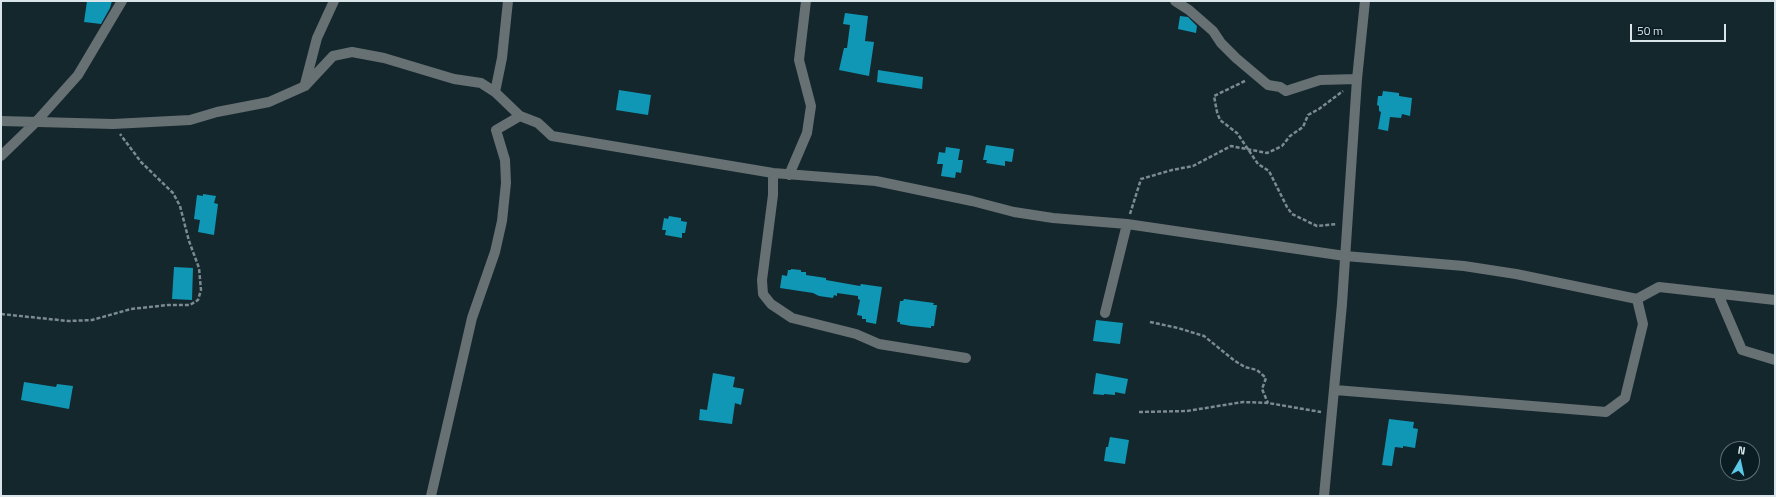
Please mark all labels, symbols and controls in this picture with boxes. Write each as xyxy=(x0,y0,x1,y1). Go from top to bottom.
scale bar xyxy=(1632,16,1728,42)
text: 50 m xyxy=(1637,21,1663,40)
north arrow xyxy=(1720,441,1760,481)
text: N xyxy=(1737,442,1747,459)

